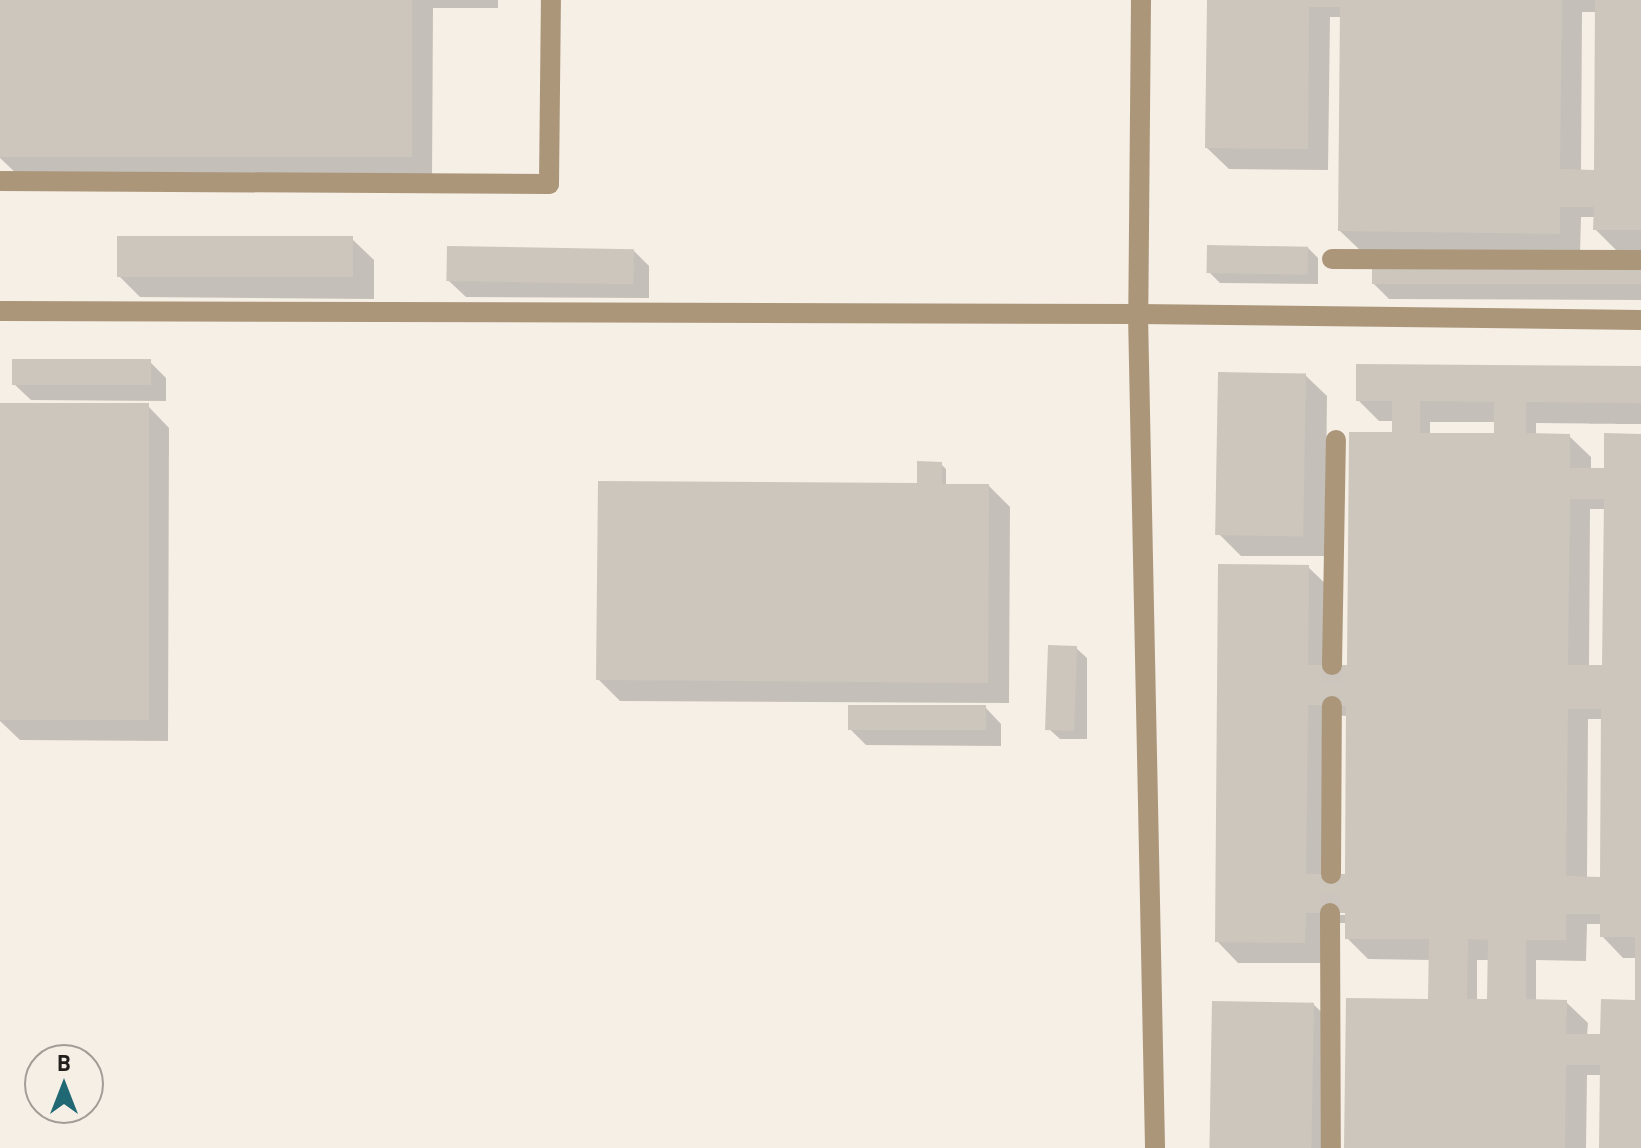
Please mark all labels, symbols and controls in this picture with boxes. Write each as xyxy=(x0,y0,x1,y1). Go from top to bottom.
north arrow xyxy=(24,1044,104,1124)
text: B xyxy=(57,1049,71,1075)

